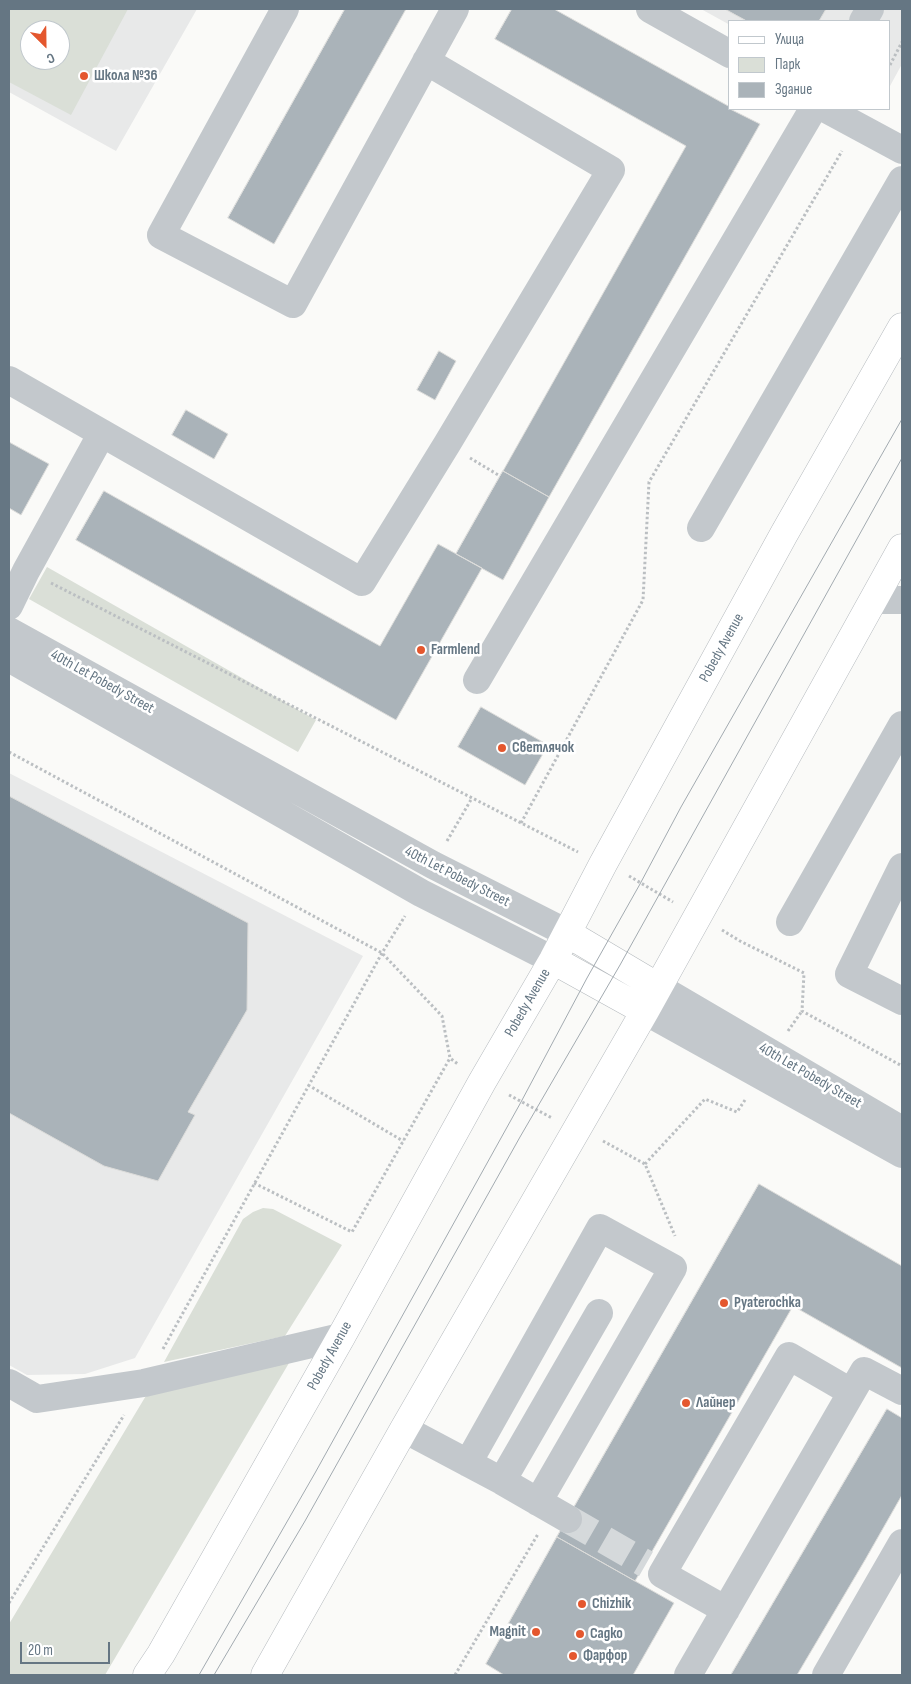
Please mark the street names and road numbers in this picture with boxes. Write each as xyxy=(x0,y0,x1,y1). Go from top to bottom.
street label: Pobedy Avenue xyxy=(696,610,748,686)
street label: 40th Let Pobedy Street xyxy=(47,646,157,718)
street label: 40th Let Pobedy Street xyxy=(401,843,513,911)
street label: Pobedy Avenue xyxy=(501,966,555,1040)
street label: 40th Let Pobedy Street xyxy=(755,1039,865,1113)
street label: Pobedy Avenue xyxy=(304,1318,356,1394)

